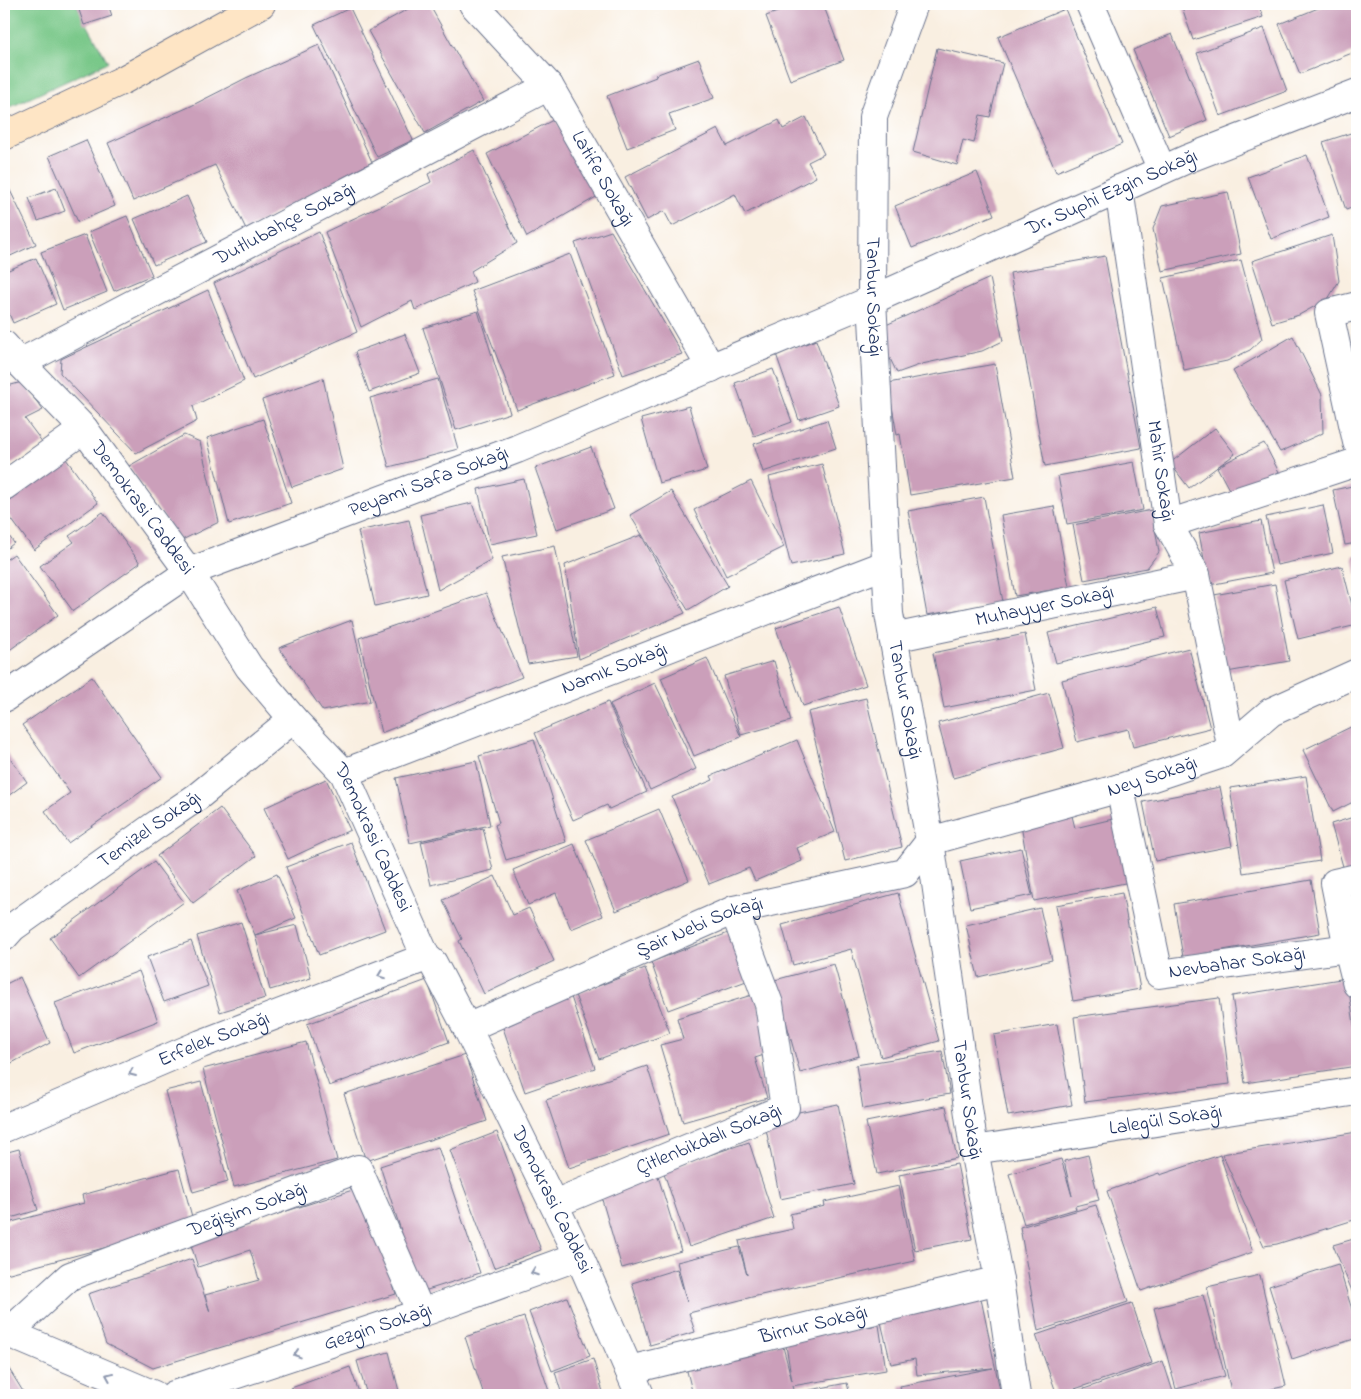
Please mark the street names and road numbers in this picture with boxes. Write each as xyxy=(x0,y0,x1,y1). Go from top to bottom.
street label: Latife Sokağı xyxy=(563,125,642,232)
street label: Dr. Suphi Ezgin Sokağı xyxy=(1020,142,1202,244)
street label: Dutlubahçe Sokağı xyxy=(208,175,361,274)
street label: Tanbur Sokağı xyxy=(857,237,890,358)
street label: Mahir Sokağı xyxy=(1139,418,1182,524)
street label: Demokrasi Caddesi xyxy=(82,434,201,581)
street label: Peyami Safa Sokağı xyxy=(345,439,513,525)
street label: Muhayyer Sokağı xyxy=(973,578,1117,635)
street label: Namık Sokağı xyxy=(557,635,672,702)
street label: Tanbur Sokağı xyxy=(880,638,929,762)
street label: Ney Sokağı xyxy=(1104,749,1201,805)
street label: Demokrasi Caddesi xyxy=(326,755,419,917)
street label: Temizel Sokağı xyxy=(92,784,208,876)
street label: Şair Nebi Sokağı xyxy=(632,890,766,966)
street label: Nevbahar Sokağı xyxy=(1167,939,1308,987)
street label: Erfelek Sokağı xyxy=(154,1004,274,1075)
street label: Tanbur Sokağı xyxy=(944,1039,990,1162)
street label: Çitlenbikdalı Sokağı xyxy=(632,1096,786,1183)
street label: Lalegül Sokağı xyxy=(1107,1097,1224,1143)
street label: Demokrasi Caddesi xyxy=(503,1121,600,1278)
street label: Değişim Sokağı xyxy=(183,1174,312,1246)
street label: Gezgin Sokağı xyxy=(320,1296,436,1359)
street label: Birnur Sokağı xyxy=(755,1298,871,1352)

